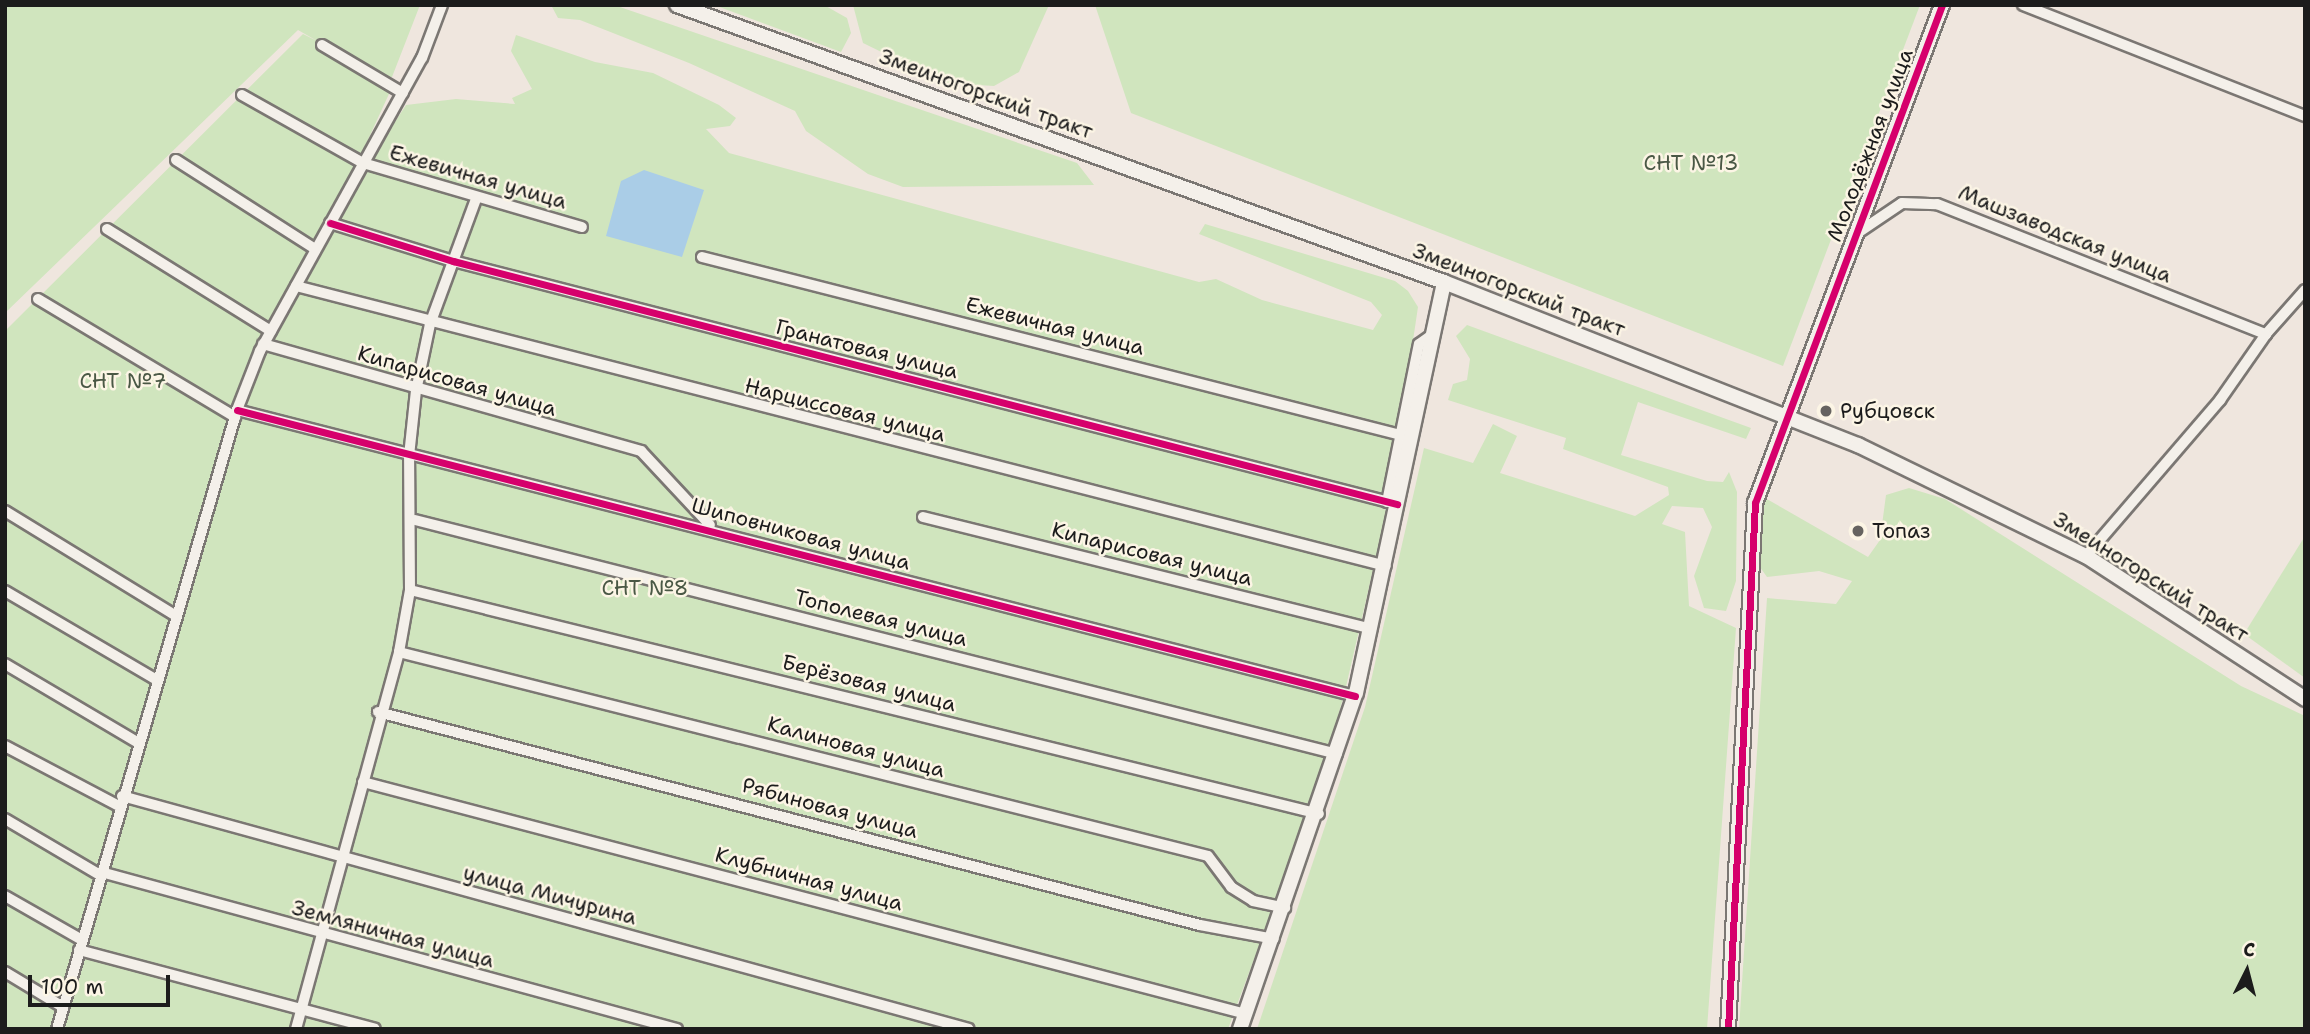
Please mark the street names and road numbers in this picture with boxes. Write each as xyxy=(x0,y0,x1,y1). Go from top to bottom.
street label: Змеиногорский тракт xyxy=(876,44,1096,144)
street label: Молодёжная улица xyxy=(1822,45,1918,245)
street label: Ежевичная улица xyxy=(386,140,570,214)
street label: Машзаводская улица xyxy=(1955,180,2175,288)
street label: Змеиногорский тракт xyxy=(1409,238,1629,342)
street label: Ежевичная улица xyxy=(963,292,1147,360)
street label: Гранатовая улица xyxy=(773,314,961,384)
street label: Кипарисовая улица xyxy=(355,341,559,421)
street label: Нарциссовая улица xyxy=(742,373,948,447)
street label: Шиповниковая улица xyxy=(689,493,913,575)
street label: Змеиногорский тракт xyxy=(2049,507,2253,647)
street label: Кипарисовая улица xyxy=(1049,517,1255,591)
street label: Тополевая улица xyxy=(792,584,970,652)
street label: Берёзовая улица xyxy=(779,649,959,717)
street label: Калиновая улица xyxy=(764,711,948,783)
street label: Рябиновая улица xyxy=(739,772,921,844)
street label: Клубничная улица xyxy=(712,842,906,916)
street label: улица Мичурина xyxy=(461,860,639,930)
street label: Земляничная улица xyxy=(289,895,497,973)

